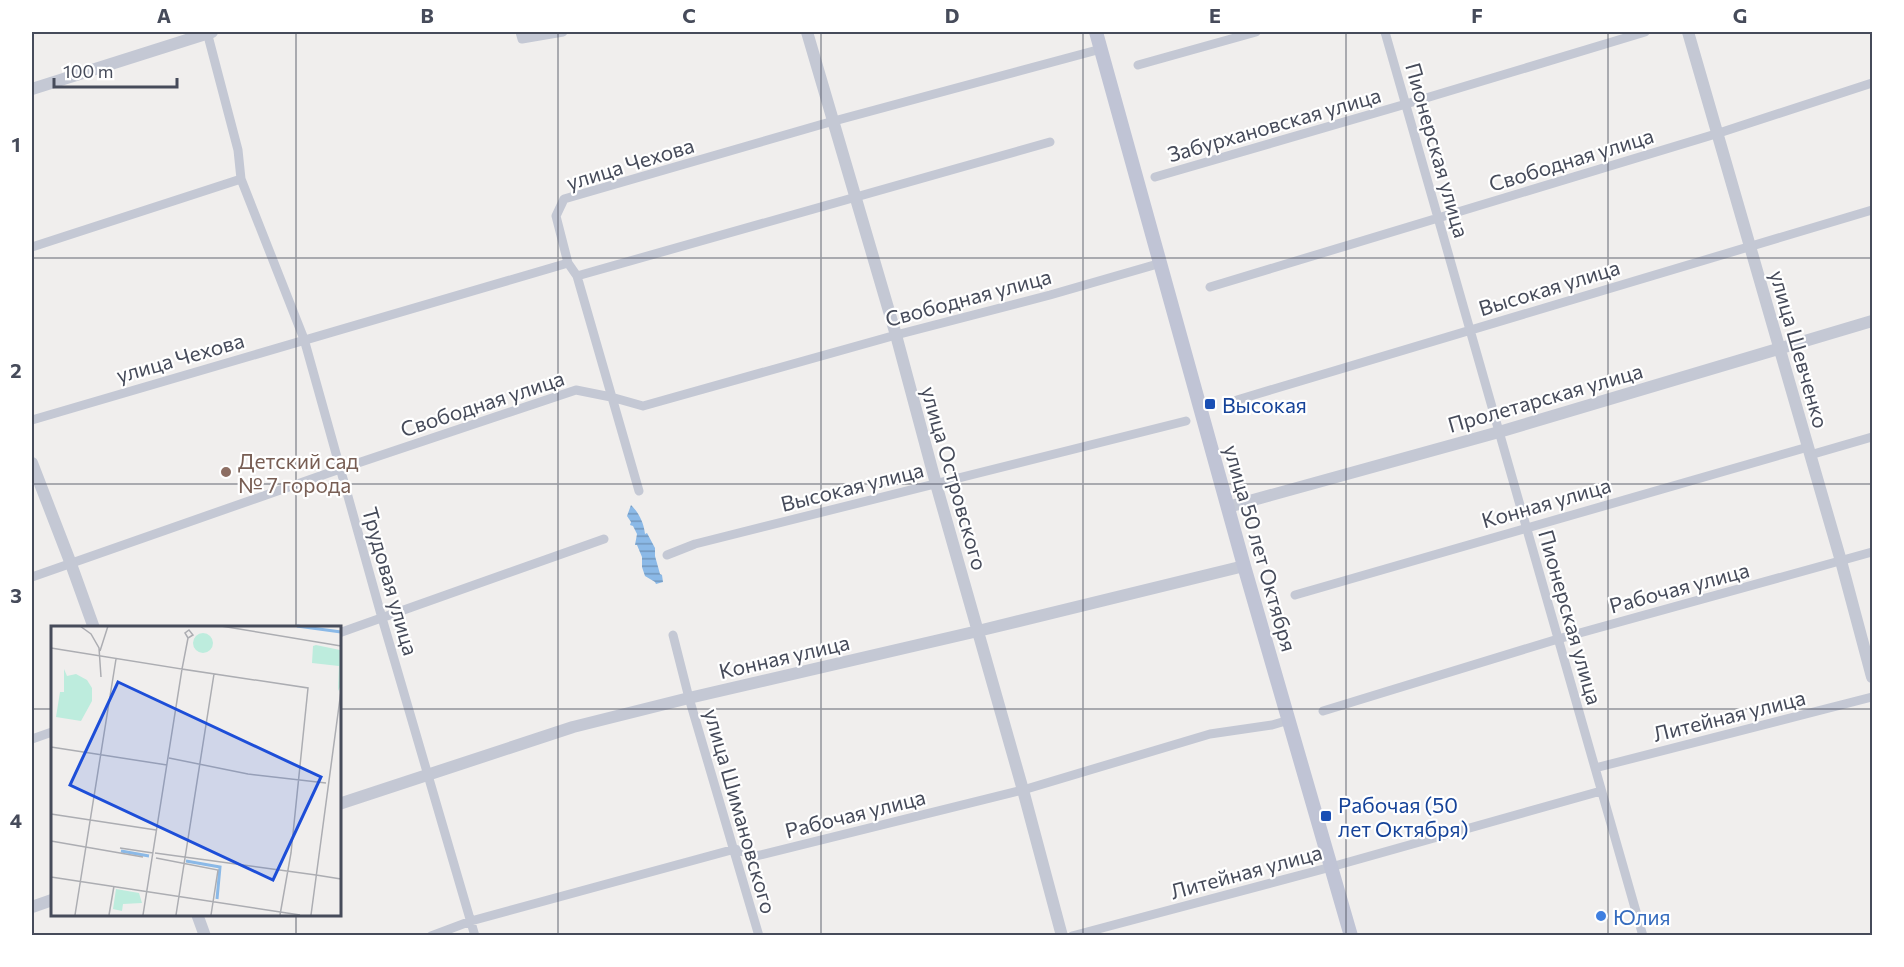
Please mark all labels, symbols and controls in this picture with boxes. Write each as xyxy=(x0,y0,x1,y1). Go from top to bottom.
text: A xyxy=(157,3,171,27)
text: B xyxy=(420,3,434,27)
text: C xyxy=(682,3,696,27)
text: D xyxy=(945,3,959,27)
text: E xyxy=(1209,3,1221,27)
text: F xyxy=(1471,3,1483,27)
text: G xyxy=(1733,3,1747,27)
scale bar xyxy=(54,51,177,89)
text: 100 m xyxy=(63,60,113,82)
street label: Пионерская улица xyxy=(1401,60,1475,240)
street label: Забурхановская улица xyxy=(1164,82,1384,166)
street label: Свободная улица xyxy=(1486,122,1656,196)
text: 1 xyxy=(11,132,21,156)
street label: улица Чехова xyxy=(563,132,697,194)
street label: Высокая улица xyxy=(1475,254,1623,320)
street label: Свободная улица xyxy=(882,263,1054,331)
street label: улица Шевченко xyxy=(1766,267,1834,431)
street label: улица Чехова xyxy=(113,327,247,387)
street label: Пролетарская улица xyxy=(1445,357,1645,437)
text: 2 xyxy=(10,358,22,382)
street label: Свободная улица xyxy=(397,365,567,441)
street label: улица Островского xyxy=(917,383,993,573)
place label: Высокая xyxy=(1222,392,1307,417)
marker: Высокая xyxy=(1203,397,1217,411)
street label: улица 50 лет Октября xyxy=(1220,442,1302,654)
place label: Детский сад № 7 города xyxy=(238,448,359,497)
street label: Высокая улица xyxy=(778,456,926,516)
marker: Детский сад № 7 города xyxy=(219,465,233,479)
street label: Конная улица xyxy=(1479,472,1613,532)
street label: Трудовая улица xyxy=(358,504,424,658)
street label: Пионерская улица xyxy=(1534,527,1608,707)
street label: Рабочая улица xyxy=(1606,556,1752,618)
text: 3 xyxy=(10,583,22,607)
inset map xyxy=(51,626,340,916)
street label: Конная улица xyxy=(716,629,852,683)
street label: Литейная улица xyxy=(1650,684,1808,746)
street label: улица Шимановского xyxy=(700,706,782,916)
street label: Рабочая улица xyxy=(782,783,928,843)
place label: Рабочая (50 лет Октября) xyxy=(1338,792,1469,841)
text: 4 xyxy=(10,808,22,832)
marker: Рабочая (50 лет Октября) xyxy=(1319,809,1333,823)
street label: Литейная улица xyxy=(1167,839,1325,903)
place label: Юлия xyxy=(1613,904,1671,929)
marker: Юлия xyxy=(1594,909,1608,923)

